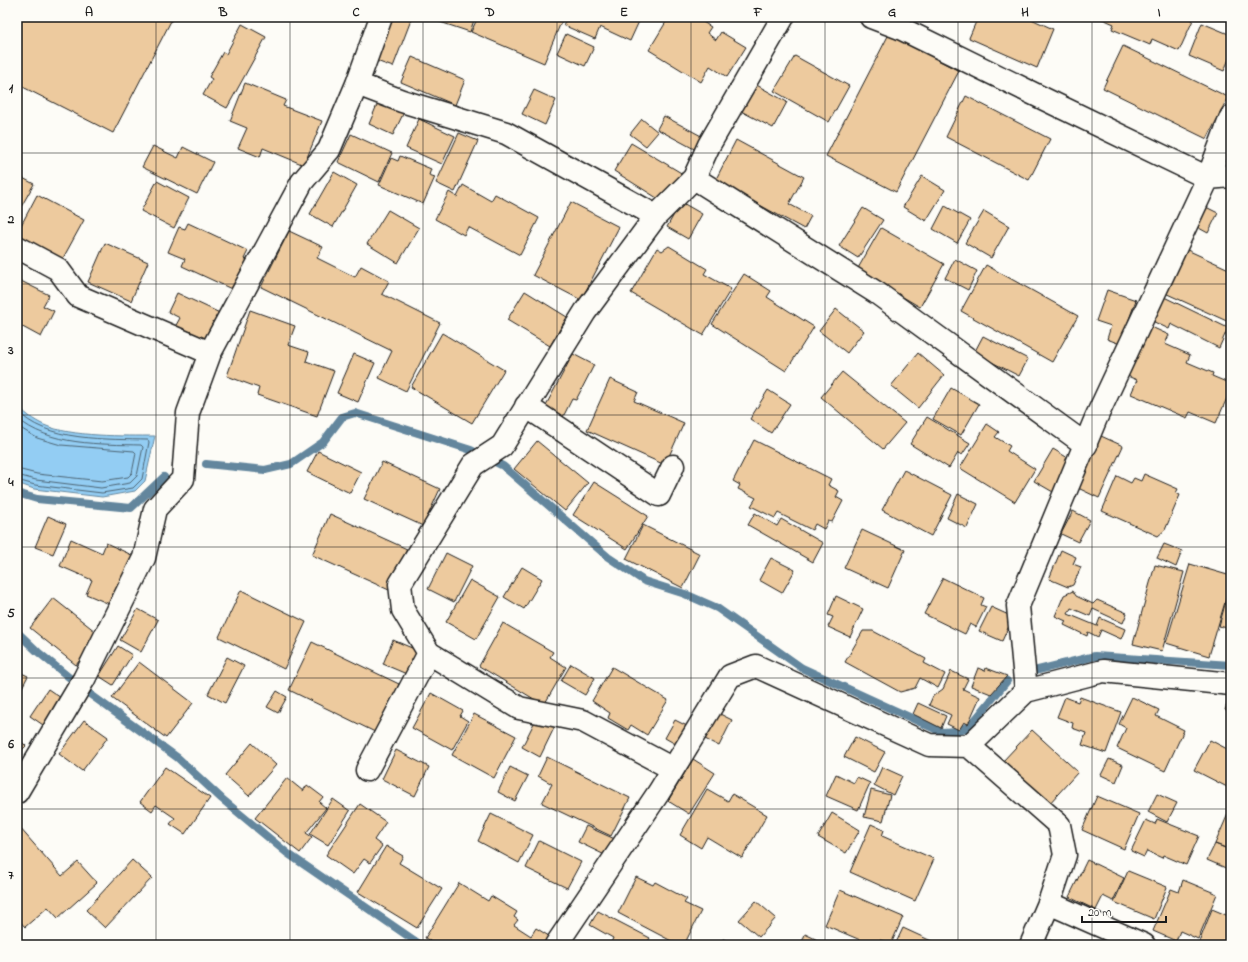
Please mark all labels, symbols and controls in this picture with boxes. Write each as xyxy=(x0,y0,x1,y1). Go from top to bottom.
text: A xyxy=(85,3,93,22)
text: B xyxy=(218,3,228,22)
text: C xyxy=(352,3,360,22)
text: D xyxy=(484,3,495,22)
text: E xyxy=(620,3,628,22)
text: F xyxy=(753,3,763,22)
text: G xyxy=(888,3,896,22)
text: H xyxy=(1021,3,1029,22)
text: I xyxy=(1157,3,1161,22)
text: 1 xyxy=(9,79,14,98)
text: 2 xyxy=(7,210,15,229)
text: 3 xyxy=(7,341,14,360)
text: 4 xyxy=(7,473,14,492)
text: 5 xyxy=(7,604,15,623)
text: 6 xyxy=(7,735,14,754)
text: 7 xyxy=(8,866,14,885)
scale bar xyxy=(1082,898,1166,924)
text: 20 m xyxy=(1088,904,1111,922)

